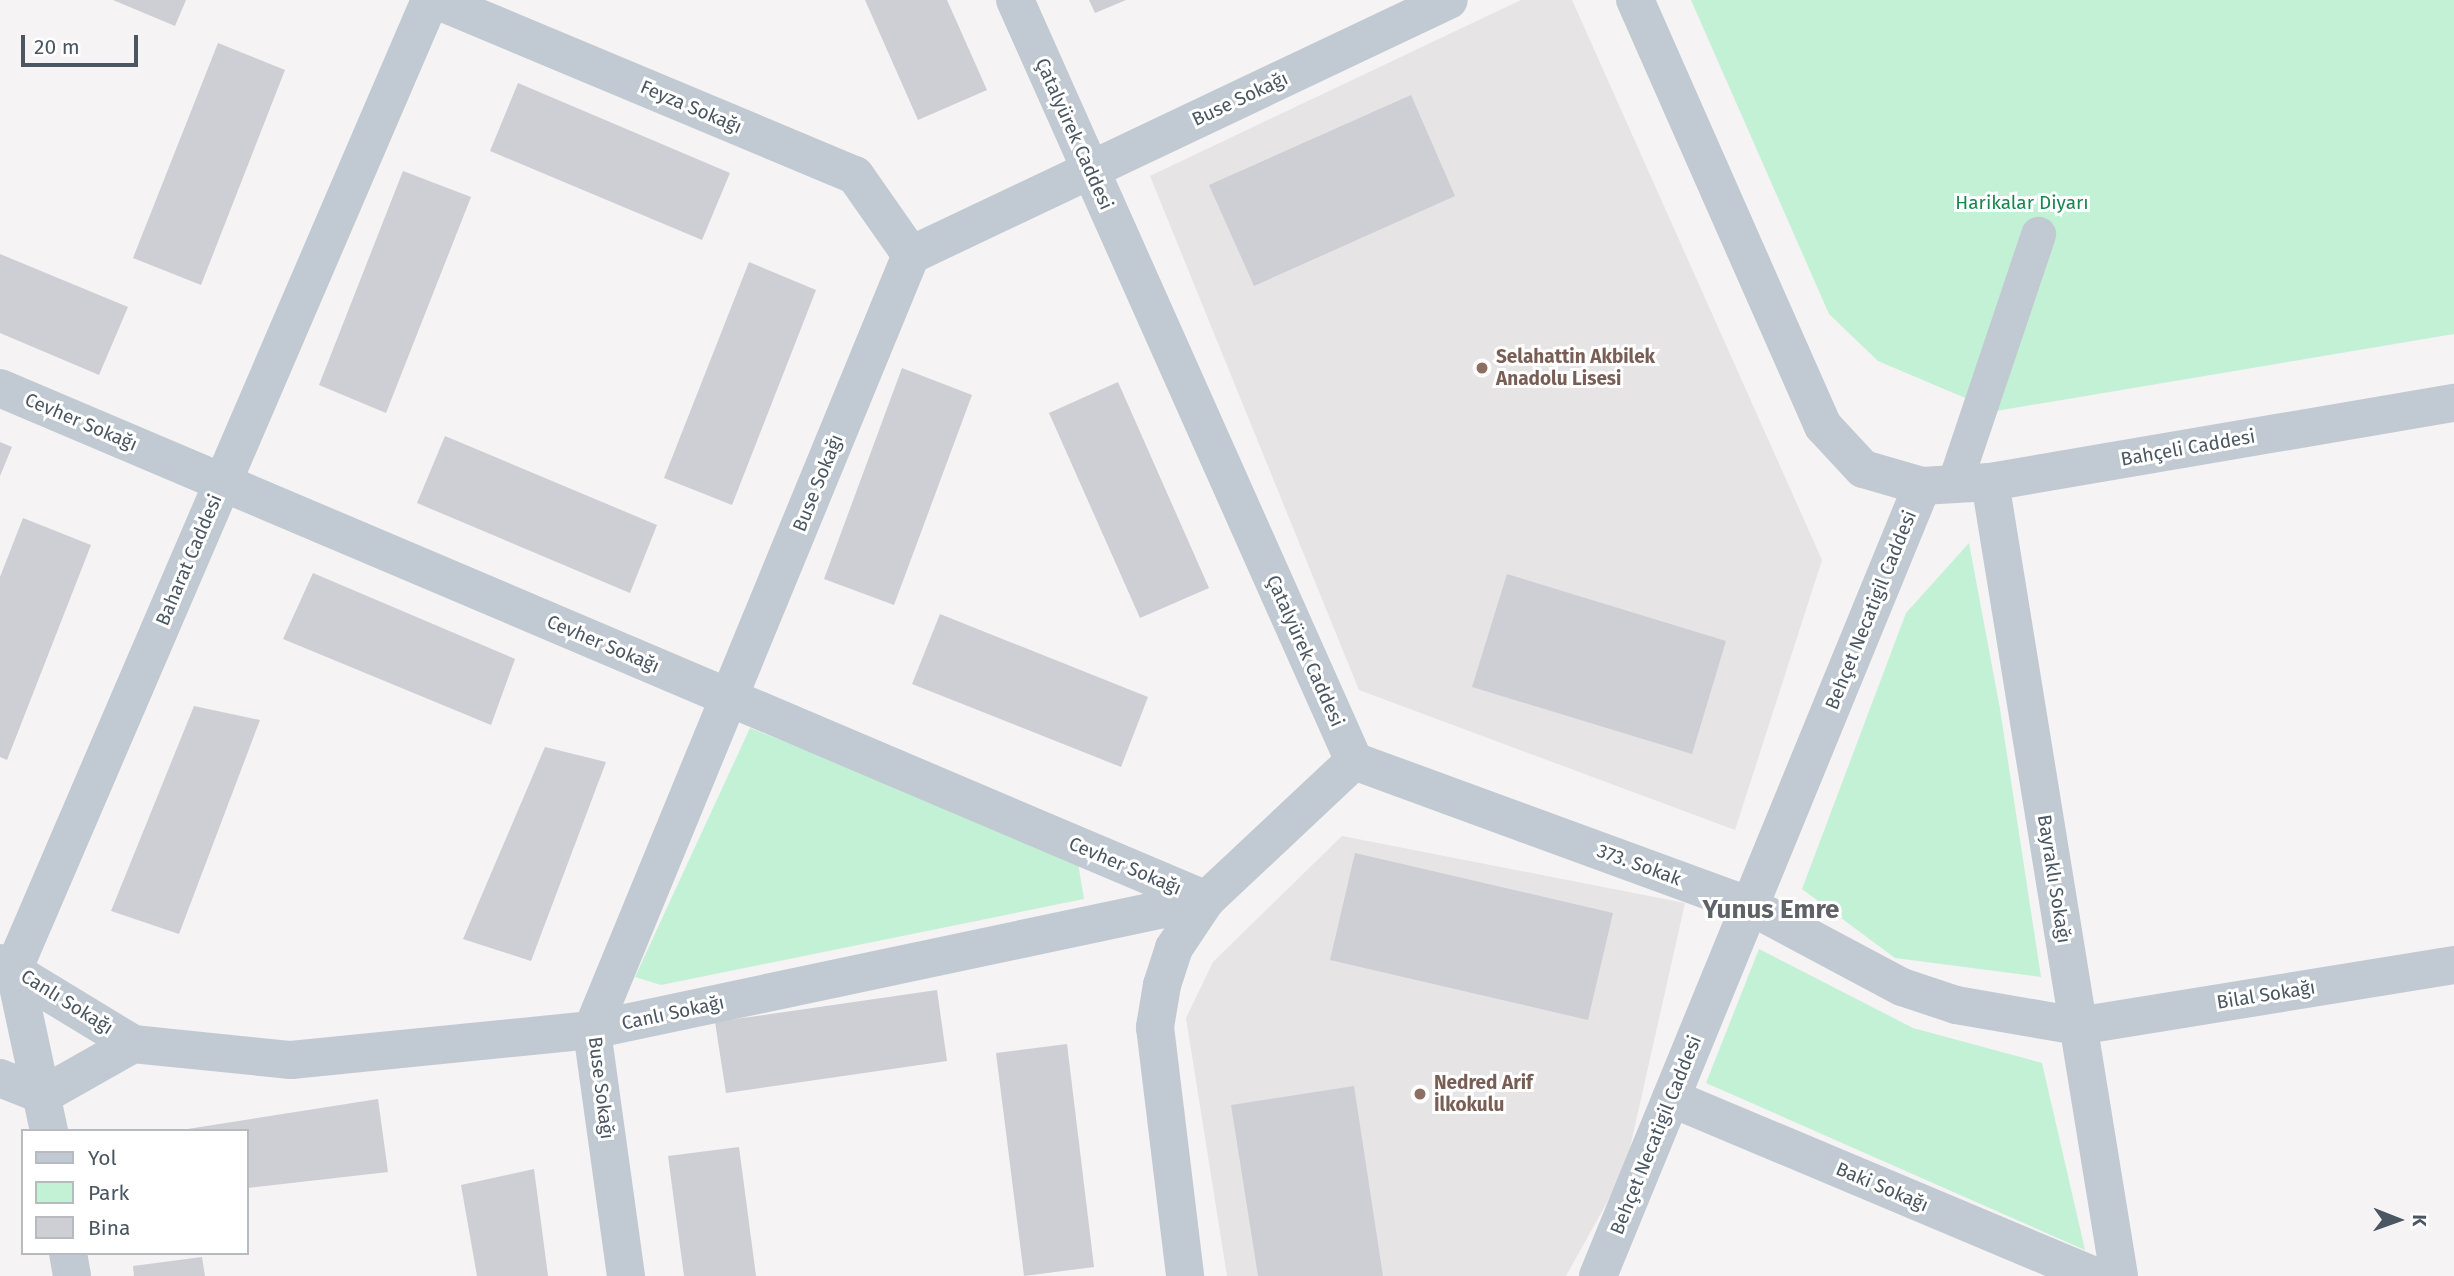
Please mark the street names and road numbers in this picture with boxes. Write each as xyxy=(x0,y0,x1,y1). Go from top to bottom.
street label: Çatalyürek Caddesi xyxy=(1030,55,1118,213)
street label: Buse Sokağı xyxy=(1188,67,1292,131)
street label: Feyza Sokağı xyxy=(637,75,745,139)
street label: Cevher Sokağı xyxy=(21,388,141,456)
street label: Bahçeli Caddesi xyxy=(2119,425,2257,471)
street label: Buse Sokağı xyxy=(788,431,848,535)
street label: Baharat Caddesi xyxy=(151,491,227,629)
street label: Behçet Necatigil Caddesi xyxy=(1821,507,1921,713)
street label: Çatalyürek Caddesi xyxy=(1261,572,1349,730)
street label: Cevher Sokağı xyxy=(543,610,663,678)
street label: Bayraklı Sokağı xyxy=(2033,813,2075,945)
street label: Cevher Sokağı xyxy=(1065,832,1185,900)
street label: 373. Sokak xyxy=(1594,839,1684,891)
street label: Canlı Sokağı xyxy=(17,965,117,1039)
street label: Bilal Sokağı xyxy=(2215,976,2317,1014)
street label: Canlı Sokağı xyxy=(620,991,726,1035)
street label: Behçet Necatigil Caddesi xyxy=(1606,1032,1706,1238)
street label: Buse Sokağı xyxy=(583,1035,619,1141)
street label: Baki Sokağı xyxy=(1832,1157,1932,1217)

